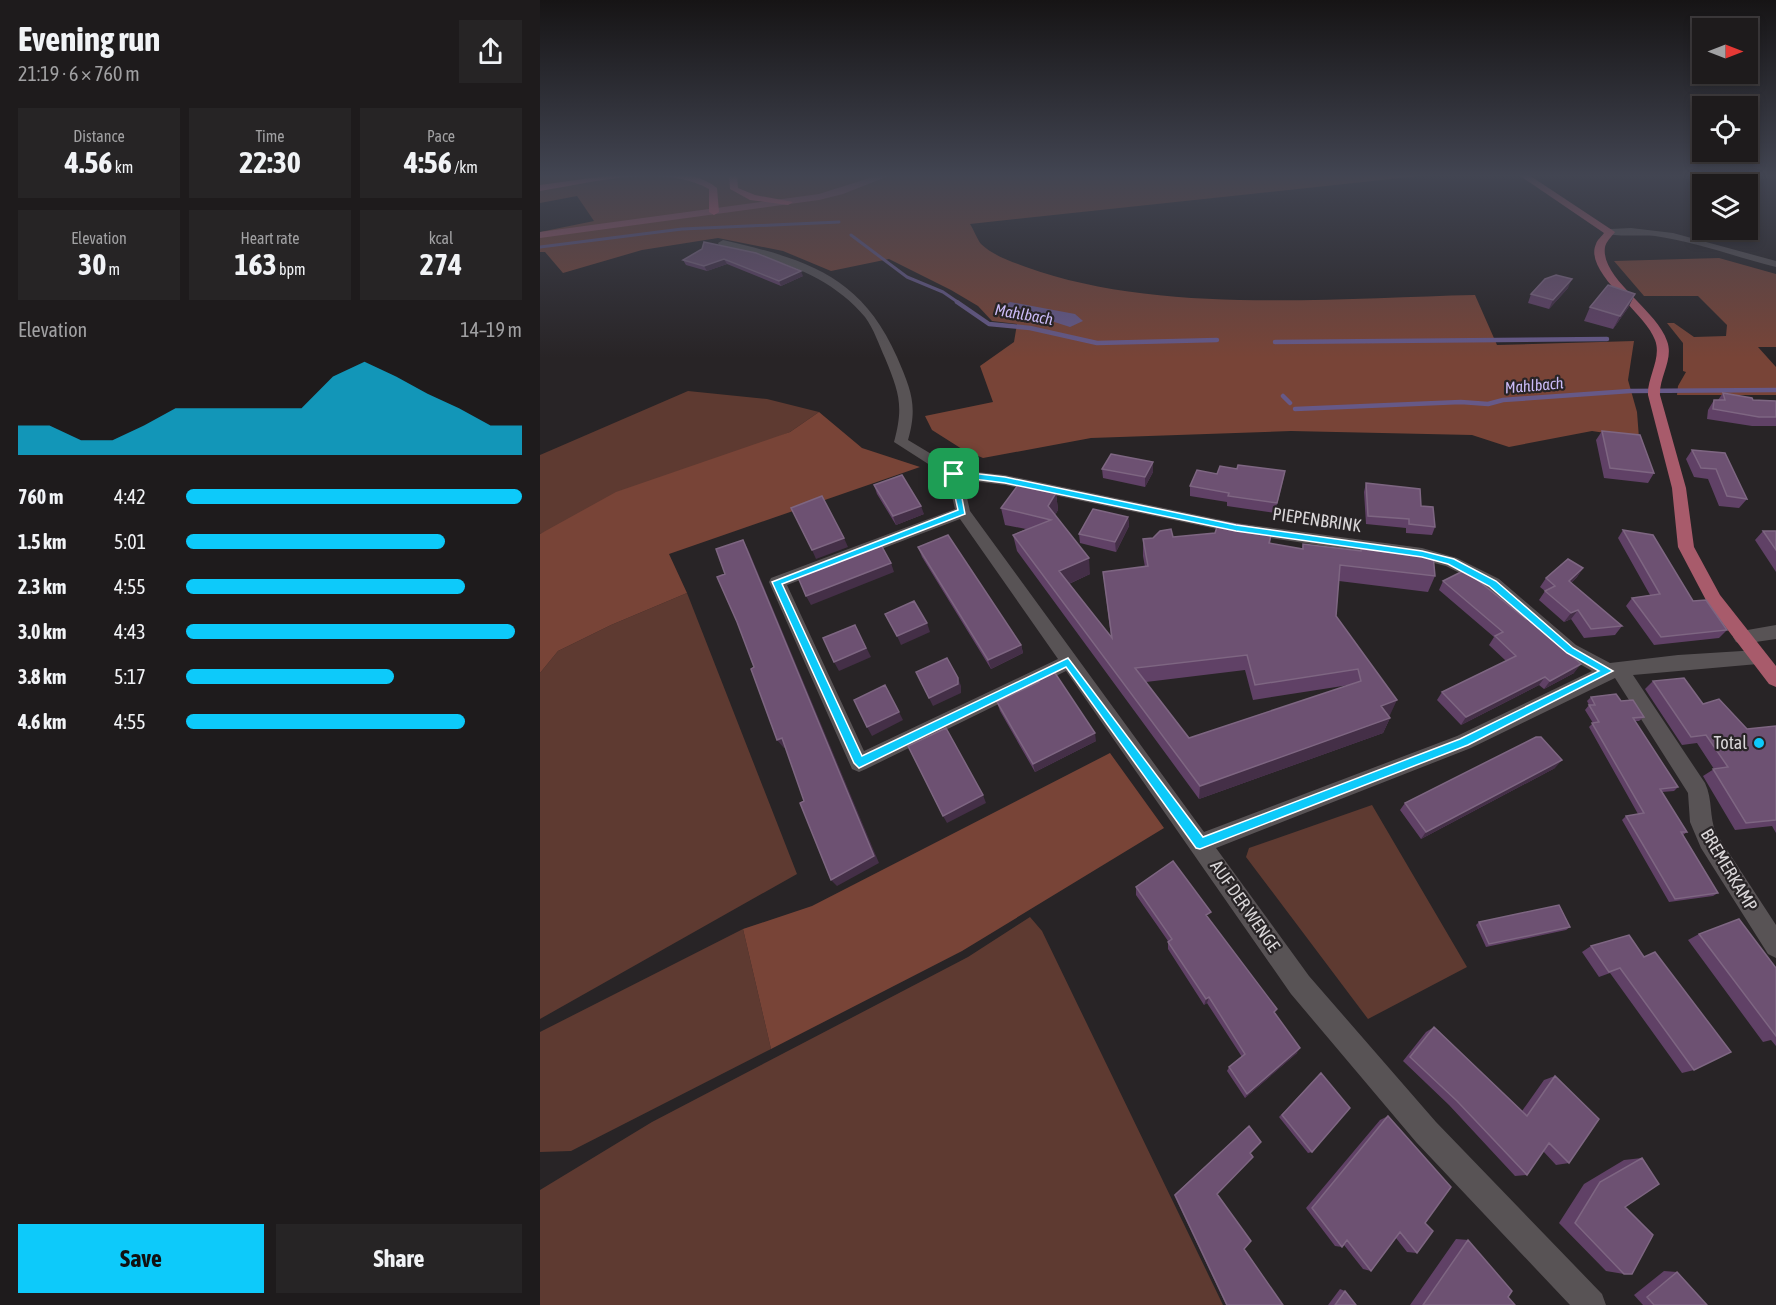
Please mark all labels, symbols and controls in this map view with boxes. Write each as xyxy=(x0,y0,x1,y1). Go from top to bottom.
north arrow xyxy=(1692,18,1758,84)
map controls xyxy=(1692,18,1758,240)
text: Evening run xyxy=(18,20,160,58)
button: share xyxy=(459,20,522,83)
text: 21:19 · 6 × 760 m xyxy=(18,62,140,85)
button: locate xyxy=(1692,96,1758,162)
text: Distance xyxy=(73,127,125,145)
text: Time xyxy=(255,127,285,145)
text: Pace xyxy=(427,127,455,145)
text: 4.56 xyxy=(65,145,112,179)
text: 22:30 xyxy=(239,145,301,179)
text: 4:56 xyxy=(404,145,452,179)
text: km xyxy=(112,158,133,176)
text: /km xyxy=(452,158,478,176)
button: layers xyxy=(1692,174,1758,240)
text: Elevation xyxy=(71,229,127,247)
text: Heart rate xyxy=(241,229,299,247)
text: kcal xyxy=(429,229,453,247)
text: 30 xyxy=(78,247,106,281)
text: 163 xyxy=(234,247,277,281)
text: 274 xyxy=(420,247,462,281)
text: m xyxy=(106,260,120,278)
text: bpm xyxy=(277,260,306,278)
water label: Mahlbach xyxy=(993,300,1055,328)
text: Elevation xyxy=(18,318,87,341)
text: 14–19 m xyxy=(460,318,522,341)
water label: Mahlbach xyxy=(1504,373,1564,397)
pin xyxy=(928,448,979,499)
icon: arrive xyxy=(937,457,970,490)
text: 760 m xyxy=(18,485,63,508)
text: 4:42 xyxy=(114,485,146,508)
street label: PIEPENBRINK xyxy=(1271,503,1363,536)
text: 1.5 km xyxy=(18,530,66,553)
text: 5:01 xyxy=(114,530,146,553)
text: 2.3 km xyxy=(18,575,66,598)
text: 4:55 xyxy=(114,575,146,598)
text: 3.0 km xyxy=(18,620,66,643)
text: 4:43 xyxy=(114,620,146,643)
text: 3.8 km xyxy=(18,665,66,688)
text: 5:17 xyxy=(114,665,146,688)
text: 4.6 km xyxy=(18,710,66,733)
text: 4:55 xyxy=(114,710,146,733)
place label: Total xyxy=(1713,732,1747,753)
marker: Total xyxy=(1752,736,1766,750)
street label: BREMERKAMP xyxy=(1697,825,1762,915)
street label: AUF DER WENGE xyxy=(1206,856,1285,956)
button: Save xyxy=(18,1224,264,1293)
button: Share xyxy=(276,1224,522,1293)

